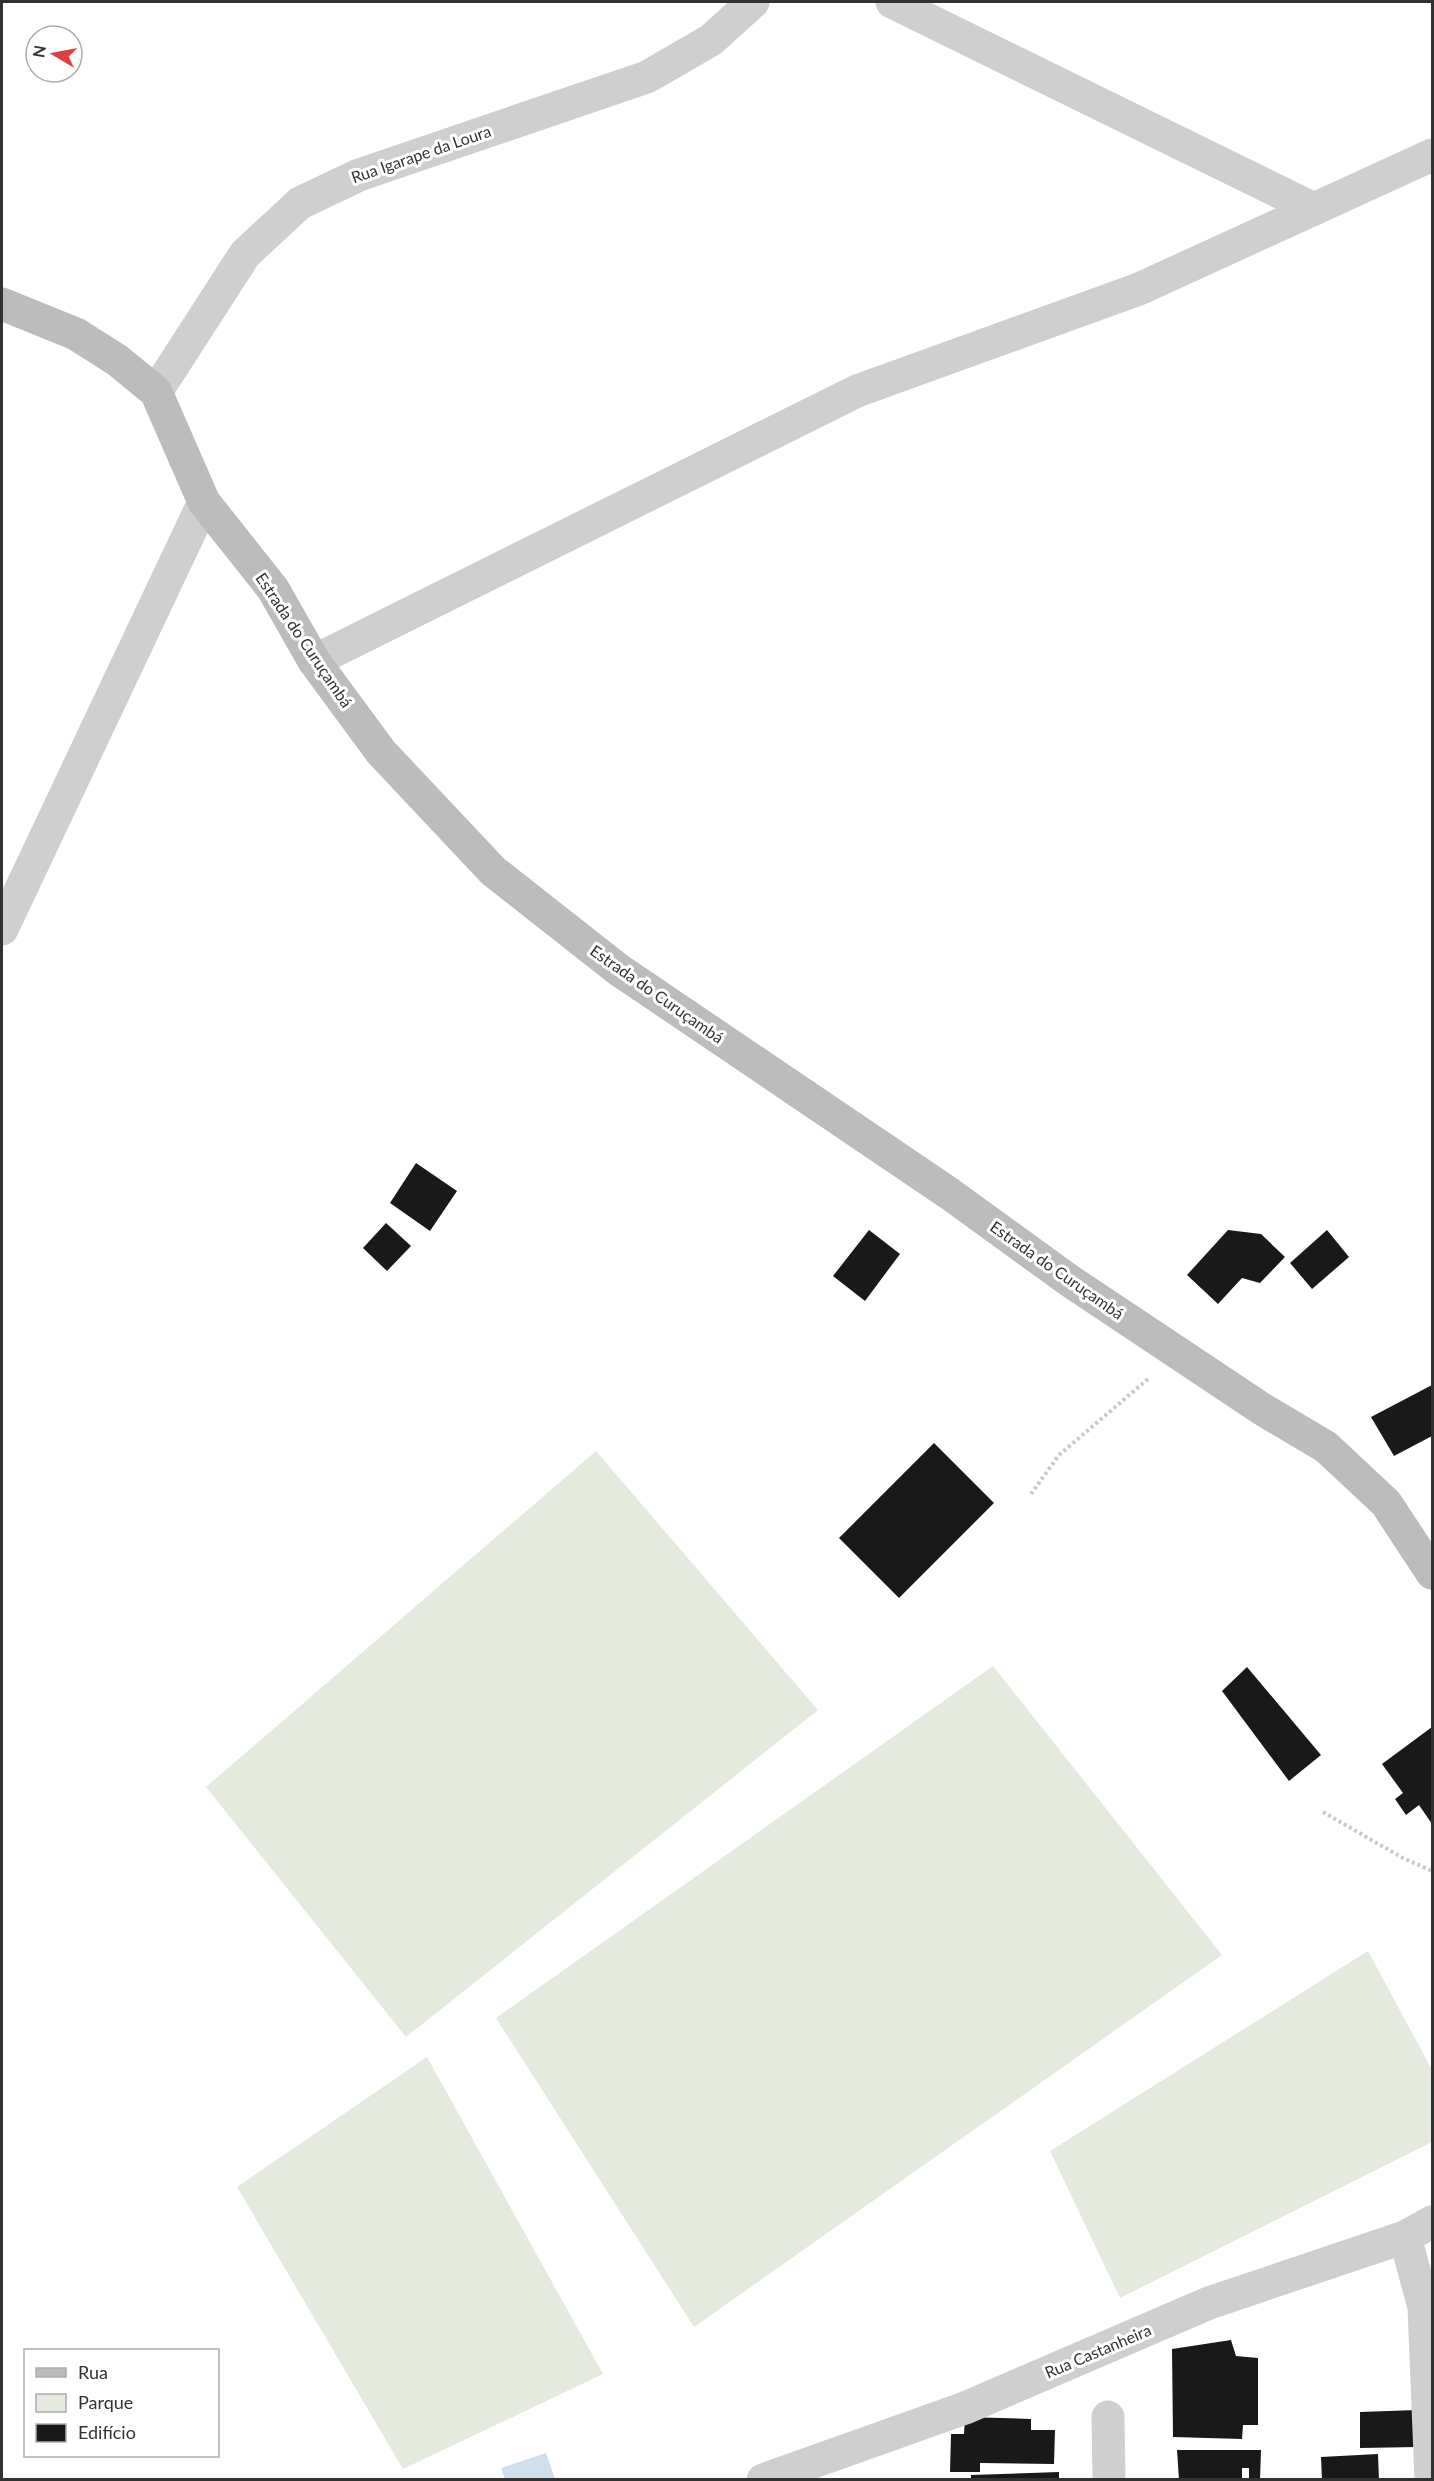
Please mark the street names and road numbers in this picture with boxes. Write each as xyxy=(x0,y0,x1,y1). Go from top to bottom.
street label: Rua Igarape da Loura xyxy=(348,121,493,186)
street label: Estrada do Curuçambá xyxy=(252,569,357,711)
street label: Estrada do Curuçambá xyxy=(587,940,728,1047)
street label: Estrada do Curuçambá xyxy=(987,1216,1128,1323)
street label: Rua Castanheira xyxy=(1042,2320,1154,2382)

